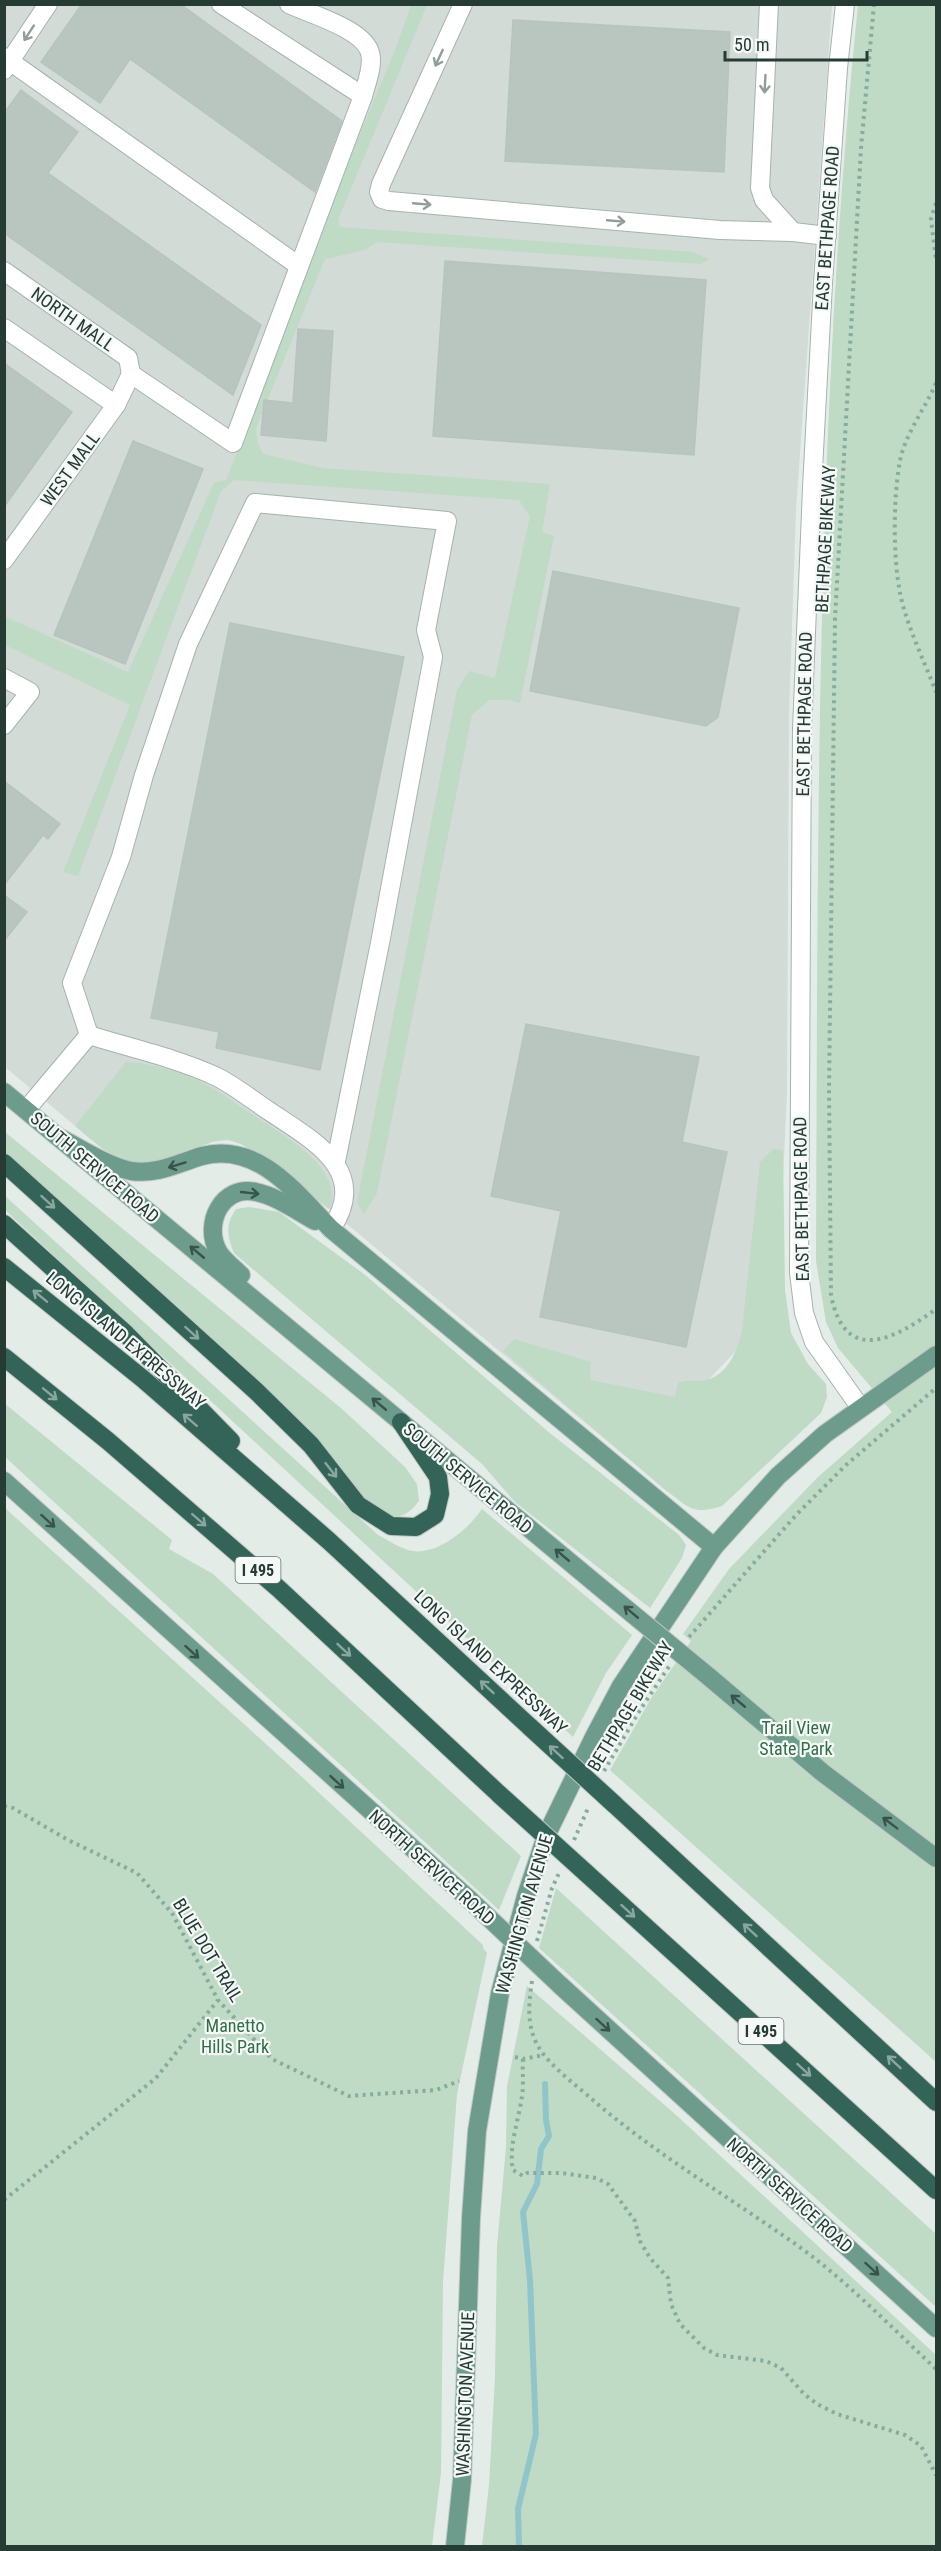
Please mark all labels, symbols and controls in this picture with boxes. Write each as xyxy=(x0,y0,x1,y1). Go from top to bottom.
one-way arrow xyxy=(23,24,35,41)
scale bar xyxy=(725,24,868,62)
text: 50 m xyxy=(734,34,769,55)
one-way arrow xyxy=(432,48,444,66)
one-way arrow xyxy=(760,73,771,93)
street label: EAST BETHPAGE ROAD xyxy=(811,145,843,311)
one-way arrow xyxy=(412,199,432,210)
one-way arrow xyxy=(606,216,626,227)
street label: NORTH MALL xyxy=(27,283,119,356)
street label: WEST MALL xyxy=(36,428,104,510)
street label: BETHPAGE BIKEWAY xyxy=(811,464,839,613)
street label: EAST BETHPAGE ROAD xyxy=(792,631,816,797)
street label: SOUTH SERVICE ROAD xyxy=(26,1107,164,1227)
street label: EAST BETHPAGE ROAD xyxy=(789,1116,813,1282)
one-way arrow xyxy=(168,1160,187,1171)
one-way arrow xyxy=(240,1188,259,1199)
one-way arrow xyxy=(40,1194,55,1208)
one-way arrow xyxy=(190,1245,205,1259)
street label: LONG ISLAND EXPRESSWAY xyxy=(42,1267,210,1413)
one-way arrow xyxy=(32,1289,48,1302)
one-way arrow xyxy=(184,1326,199,1340)
one-way arrow xyxy=(42,1388,58,1401)
one-way arrow xyxy=(372,1397,387,1411)
one-way arrow xyxy=(183,1413,198,1427)
street label: SOUTH SERVICE ROAD xyxy=(399,1418,537,1538)
one-way arrow xyxy=(324,1462,337,1478)
one-way arrow xyxy=(191,1513,206,1527)
one-way arrow xyxy=(40,1514,55,1528)
one-way arrow xyxy=(554,1549,570,1562)
road number: I 495 xyxy=(236,1557,280,1583)
street label: LONG ISLAND EXPRESSWAY xyxy=(410,1586,572,1739)
one-way arrow xyxy=(623,1606,639,1619)
street label: BETHPAGE BIKEWAY xyxy=(583,1637,677,1775)
one-way arrow xyxy=(337,1643,352,1657)
one-way arrow xyxy=(184,1645,199,1659)
one-way arrow xyxy=(480,1681,495,1695)
one-way arrow xyxy=(731,1694,746,1708)
park label: Trail View State Park xyxy=(759,1717,833,1759)
one-way arrow xyxy=(549,1745,564,1759)
one-way arrow xyxy=(330,1775,345,1789)
street label: NORTH SERVICE ROAD xyxy=(365,1805,499,1929)
one-way arrow xyxy=(882,1816,898,1829)
street label: WASHINGTON AVENUE xyxy=(491,1832,557,1996)
street label: BLUE DOT TRAIL xyxy=(169,1894,247,2006)
one-way arrow xyxy=(620,1904,635,1918)
one-way arrow xyxy=(743,1923,758,1937)
park label: Manetto Hills Park xyxy=(201,2015,269,2057)
one-way arrow xyxy=(596,2018,611,2032)
road number: I 495 xyxy=(738,2018,783,2044)
one-way arrow xyxy=(886,2055,901,2069)
one-way arrow xyxy=(796,2063,811,2077)
street label: NORTH SERVICE ROAD xyxy=(723,2133,857,2257)
one-way arrow xyxy=(864,2262,879,2276)
street label: WASHINGTON AVENUE xyxy=(452,2311,478,2477)

